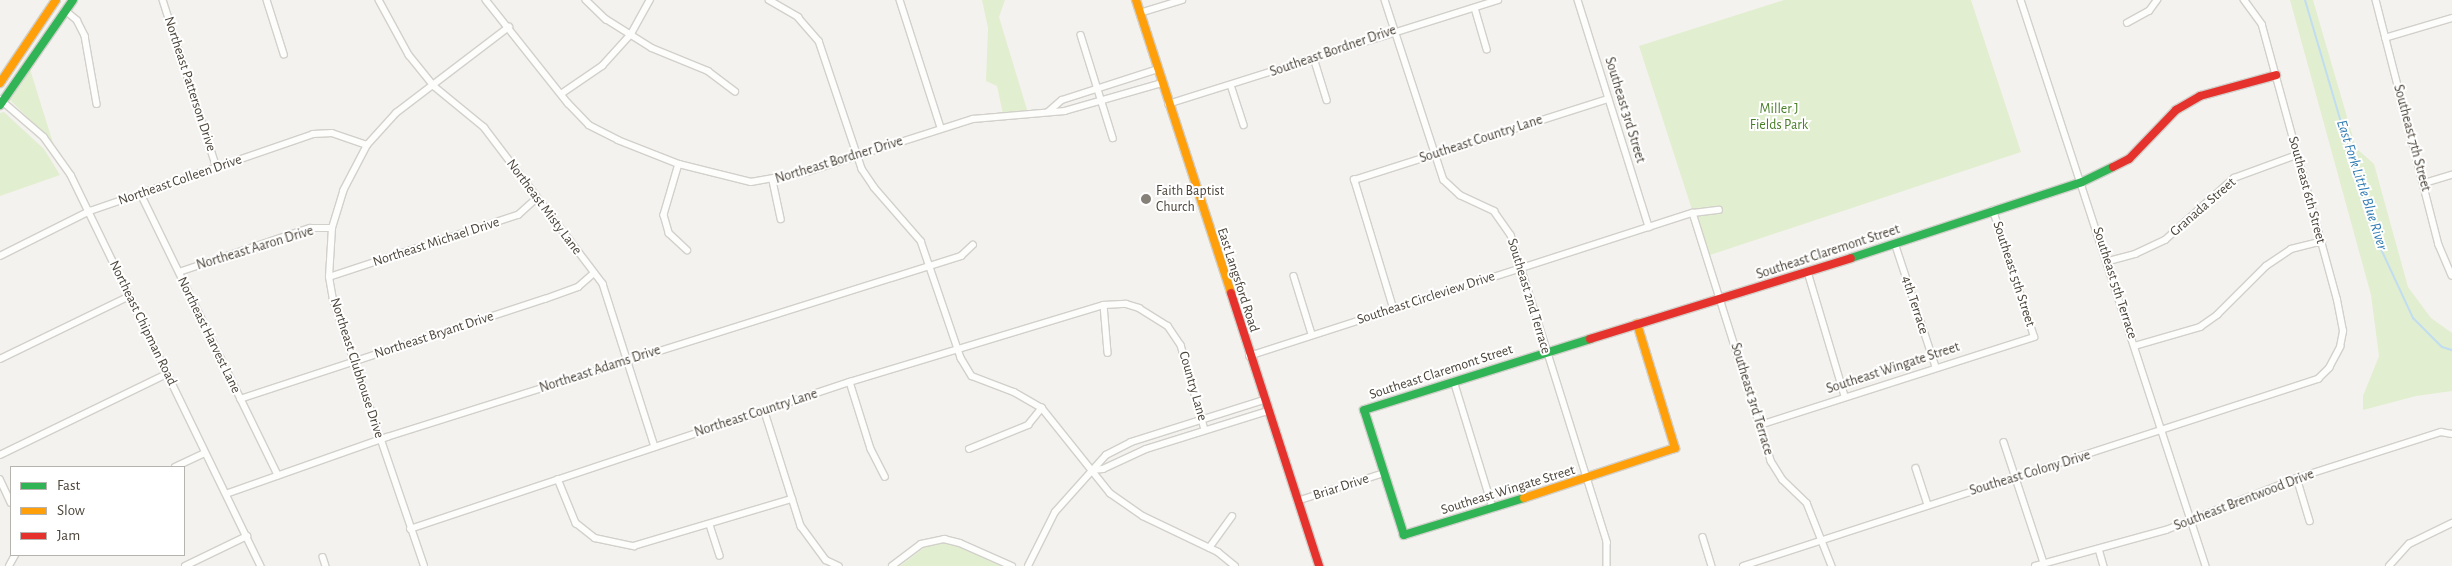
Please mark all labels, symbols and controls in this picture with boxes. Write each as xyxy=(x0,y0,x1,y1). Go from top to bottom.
street label: Northeast Patterson Drive xyxy=(160,14,220,154)
street label: Southeast Bordner Drive xyxy=(1268,21,1398,81)
street label: Southeast 3rd Street xyxy=(1601,55,1649,165)
street label: Southeast 7th Street xyxy=(2390,83,2434,193)
park label: Miller J Fields Park xyxy=(1750,101,1808,134)
street label: Southeast Country Lane xyxy=(1417,111,1545,167)
water label: East Fork Little Blue River xyxy=(2332,118,2392,252)
street label: Northeast Bordner Drive xyxy=(773,133,905,187)
street label: Southeast 6th Street xyxy=(2285,134,2329,246)
street label: Northeast Colleen Drive xyxy=(116,151,244,209)
street label: Northeast Misty Lane xyxy=(503,156,585,258)
street label: Granada Street xyxy=(2167,174,2239,240)
place label: Faith Baptist Church xyxy=(1156,183,1224,216)
marker: Faith Baptist Church xyxy=(1140,193,1152,205)
street label: Northeast Michael Drive xyxy=(371,214,501,270)
street label: Southeast 5th Street xyxy=(1989,219,2039,329)
street label: Southeast Claremont Street xyxy=(1754,221,1902,283)
street label: Northeast Aaron Drive xyxy=(194,222,316,274)
street label: Southeast 5th Terrace xyxy=(2089,225,2141,341)
street label: East Langsford Road xyxy=(1213,226,1263,334)
street label: Southeast 2nd Terrace xyxy=(1503,236,1555,356)
street label: Northeast Chipman Road xyxy=(105,258,181,388)
street label: Southeast Circleview Drive xyxy=(1355,268,1497,328)
street label: Northeast Harvest Lane xyxy=(174,274,244,396)
street label: 4th Terrace xyxy=(1898,274,1932,336)
street label: Northeast Clubhouse Drive xyxy=(326,296,388,440)
street label: Northeast Bryant Drive xyxy=(372,308,496,362)
street label: Southeast Wingate Street xyxy=(1824,339,1962,397)
street label: Northeast Adams Drive xyxy=(537,341,663,397)
street label: Southeast Claremont Street xyxy=(1367,341,1515,403)
street label: Southeast 3rd Terrace xyxy=(1727,341,1777,457)
street label: Country Lane xyxy=(1175,349,1211,423)
street label: Northeast Country Lane xyxy=(692,385,820,441)
street label: Southeast Colony Drive xyxy=(1968,447,2092,499)
street label: Southeast Wingate Street xyxy=(1439,462,1577,518)
legend xyxy=(10,466,185,556)
street label: Southeast Brentwood Drive xyxy=(2172,466,2316,534)
street label: Briar Drive xyxy=(1311,470,1371,504)
text: Fast xyxy=(57,478,80,493)
text: Slow xyxy=(57,503,85,518)
text: Jam xyxy=(57,528,80,543)

